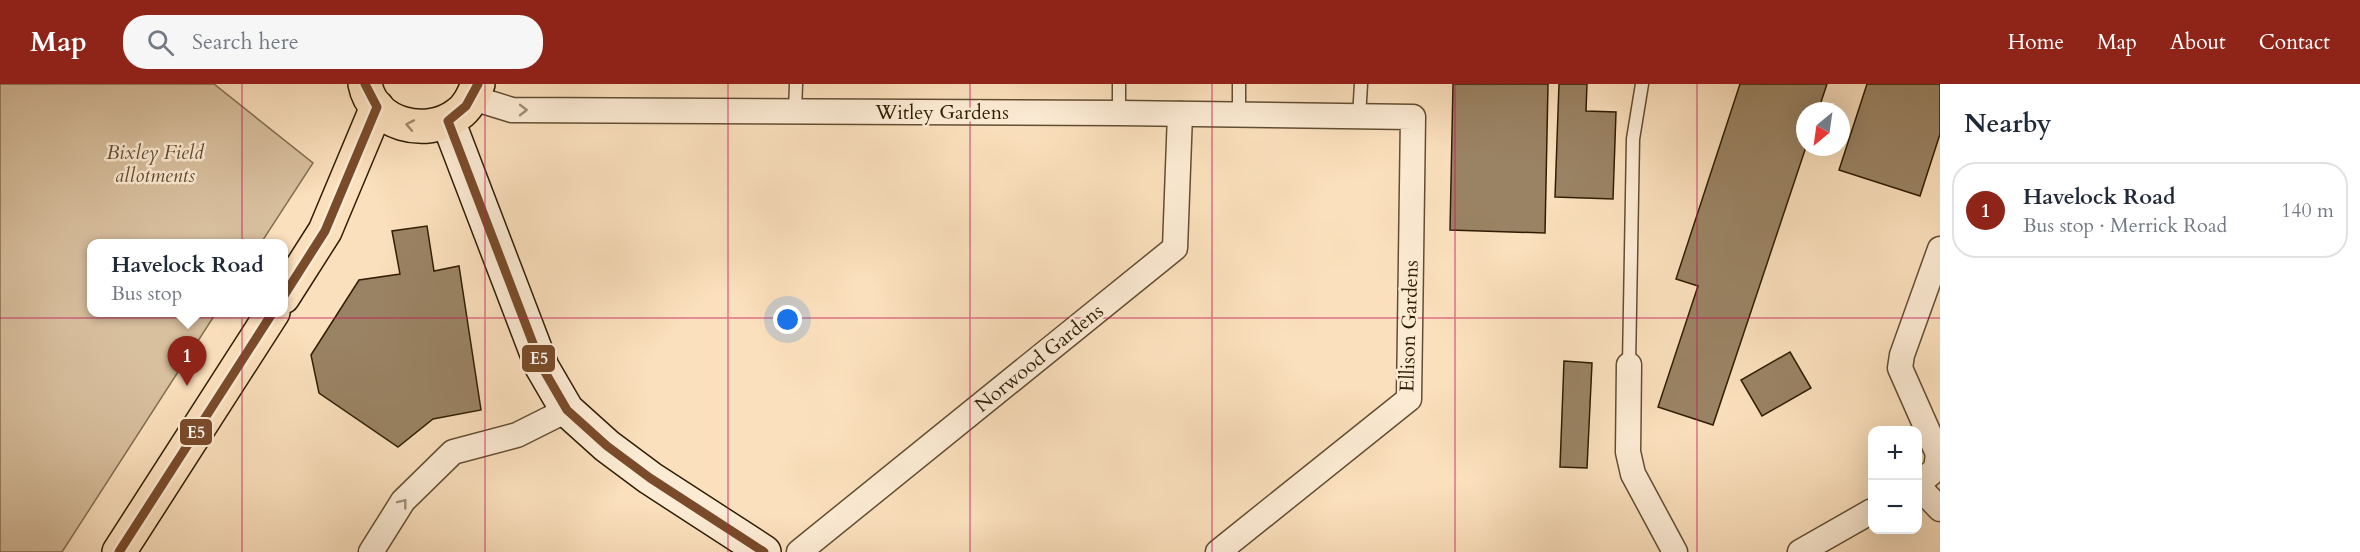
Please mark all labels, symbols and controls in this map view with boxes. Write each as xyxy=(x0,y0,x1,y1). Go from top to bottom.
search box xyxy=(123,15,543,69)
text: Map xyxy=(30,23,87,61)
icon: search xyxy=(144,26,177,59)
text: Search here xyxy=(192,27,299,57)
text: Home xyxy=(2008,28,2064,57)
text: Map xyxy=(2097,28,2137,57)
text: About xyxy=(2170,28,2226,57)
text: Contact xyxy=(2259,28,2330,57)
street label: Witley Gardens xyxy=(874,99,1009,126)
north arrow xyxy=(1796,102,1850,156)
one-way arrow xyxy=(519,104,528,116)
text: Nearby xyxy=(1964,106,2052,141)
one-way arrow xyxy=(406,119,416,132)
park label: Bixley Field allotments xyxy=(106,139,205,189)
text: Havelock Road xyxy=(2023,182,2176,212)
text: 1 xyxy=(1980,197,1991,224)
text: 140 m xyxy=(2281,197,2334,224)
text: Bus stop · Merrick Road xyxy=(2023,212,2227,239)
popup xyxy=(87,239,288,317)
text: Havelock Road xyxy=(111,250,264,280)
street label: Ellison Gardens xyxy=(1393,260,1425,392)
text: Bus stop xyxy=(111,280,182,307)
street label: Norwood Gardens xyxy=(969,298,1109,418)
your location xyxy=(773,305,802,334)
pin: 1 xyxy=(168,336,207,386)
line badge: E5 xyxy=(521,344,556,373)
text: E5 xyxy=(530,348,548,370)
line badge: E5 xyxy=(179,418,213,446)
text: E5 xyxy=(187,422,205,444)
map controls xyxy=(1868,426,1922,534)
button: + xyxy=(1868,426,1922,480)
button: − xyxy=(1868,480,1922,534)
one-way arrow xyxy=(395,499,406,510)

